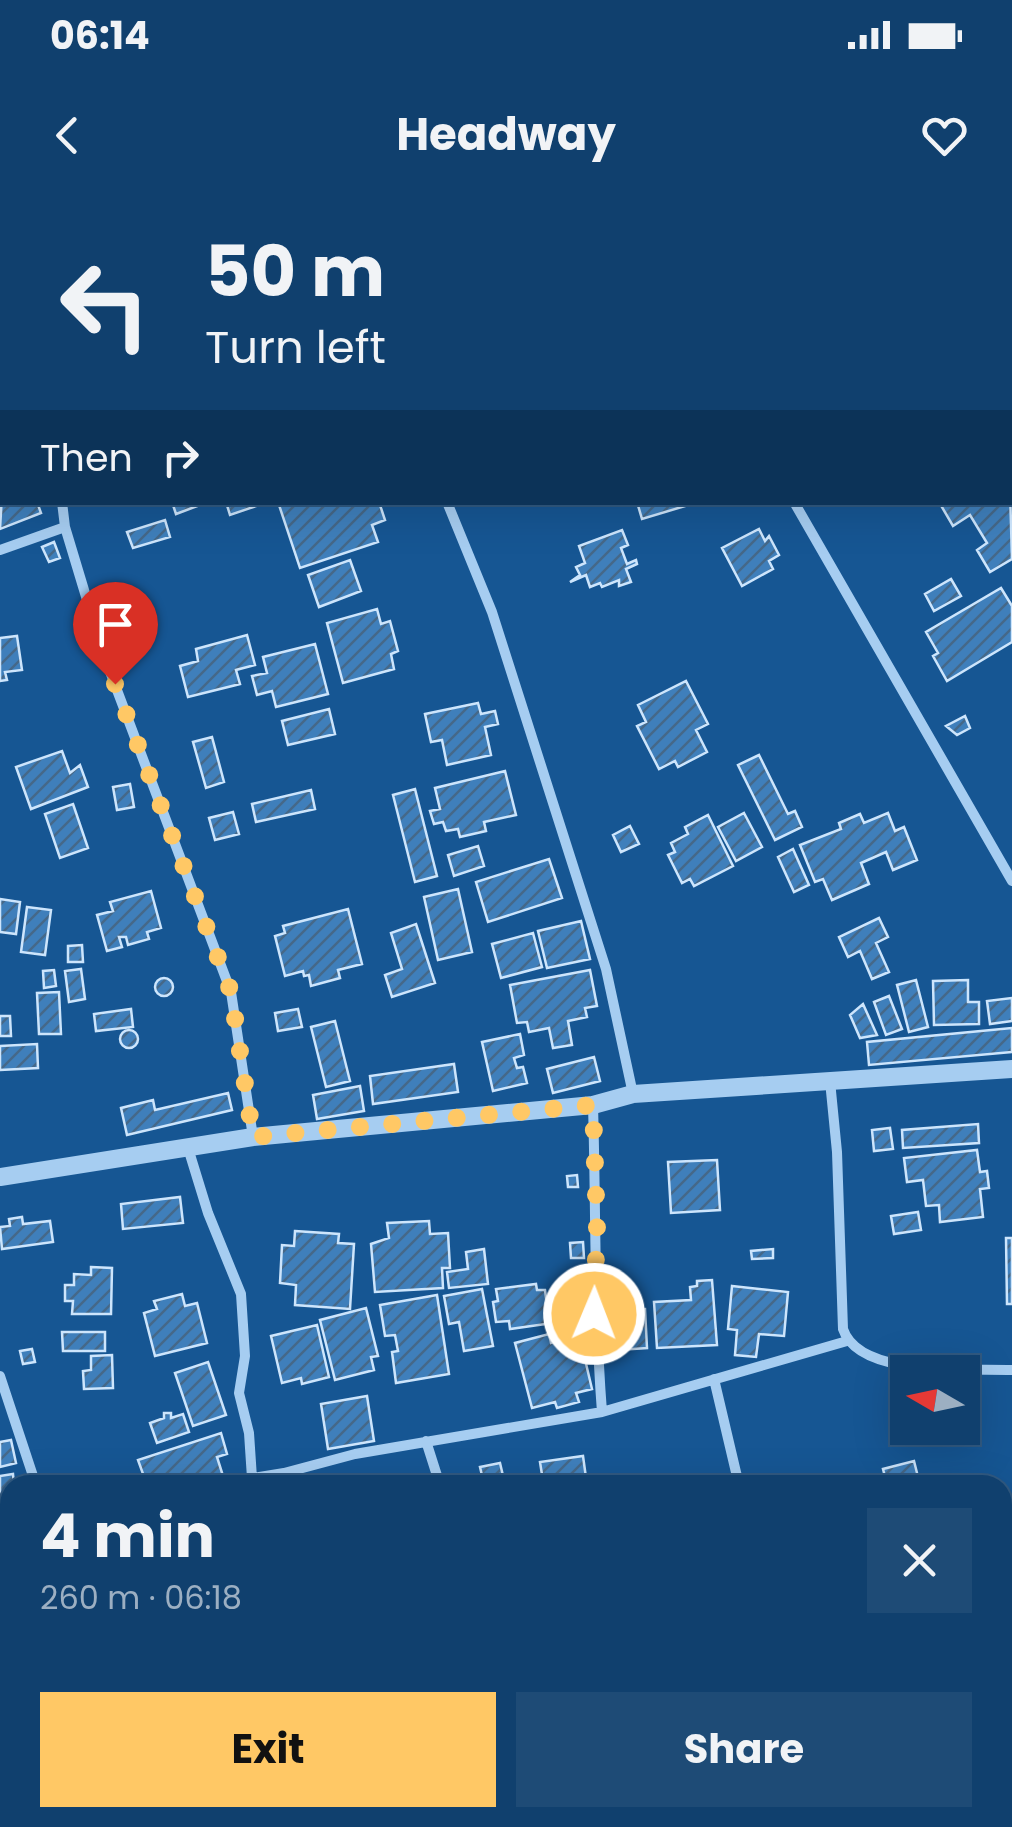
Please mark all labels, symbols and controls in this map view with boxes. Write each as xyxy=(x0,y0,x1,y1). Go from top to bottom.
text: 06:14 xyxy=(50,9,150,62)
text: Headway xyxy=(396,103,616,166)
icon: back xyxy=(40,108,95,163)
icon: heart xyxy=(917,108,972,163)
text: 50 m xyxy=(205,222,385,321)
icon: left xyxy=(40,240,170,370)
text: Turn left xyxy=(205,316,386,379)
icon: right xyxy=(153,430,208,485)
text: Then xyxy=(40,431,133,484)
pin xyxy=(73,582,158,685)
icon: arrive xyxy=(88,597,143,652)
position arrow xyxy=(542,1262,646,1366)
north arrow xyxy=(890,1355,980,1445)
map controls xyxy=(890,1355,980,1445)
text: 4 min xyxy=(40,1494,215,1578)
button: close xyxy=(867,1508,972,1613)
text: 260 m · 06:18 xyxy=(40,1575,242,1620)
button: Exit xyxy=(40,1692,496,1807)
button: Share xyxy=(516,1692,972,1807)

